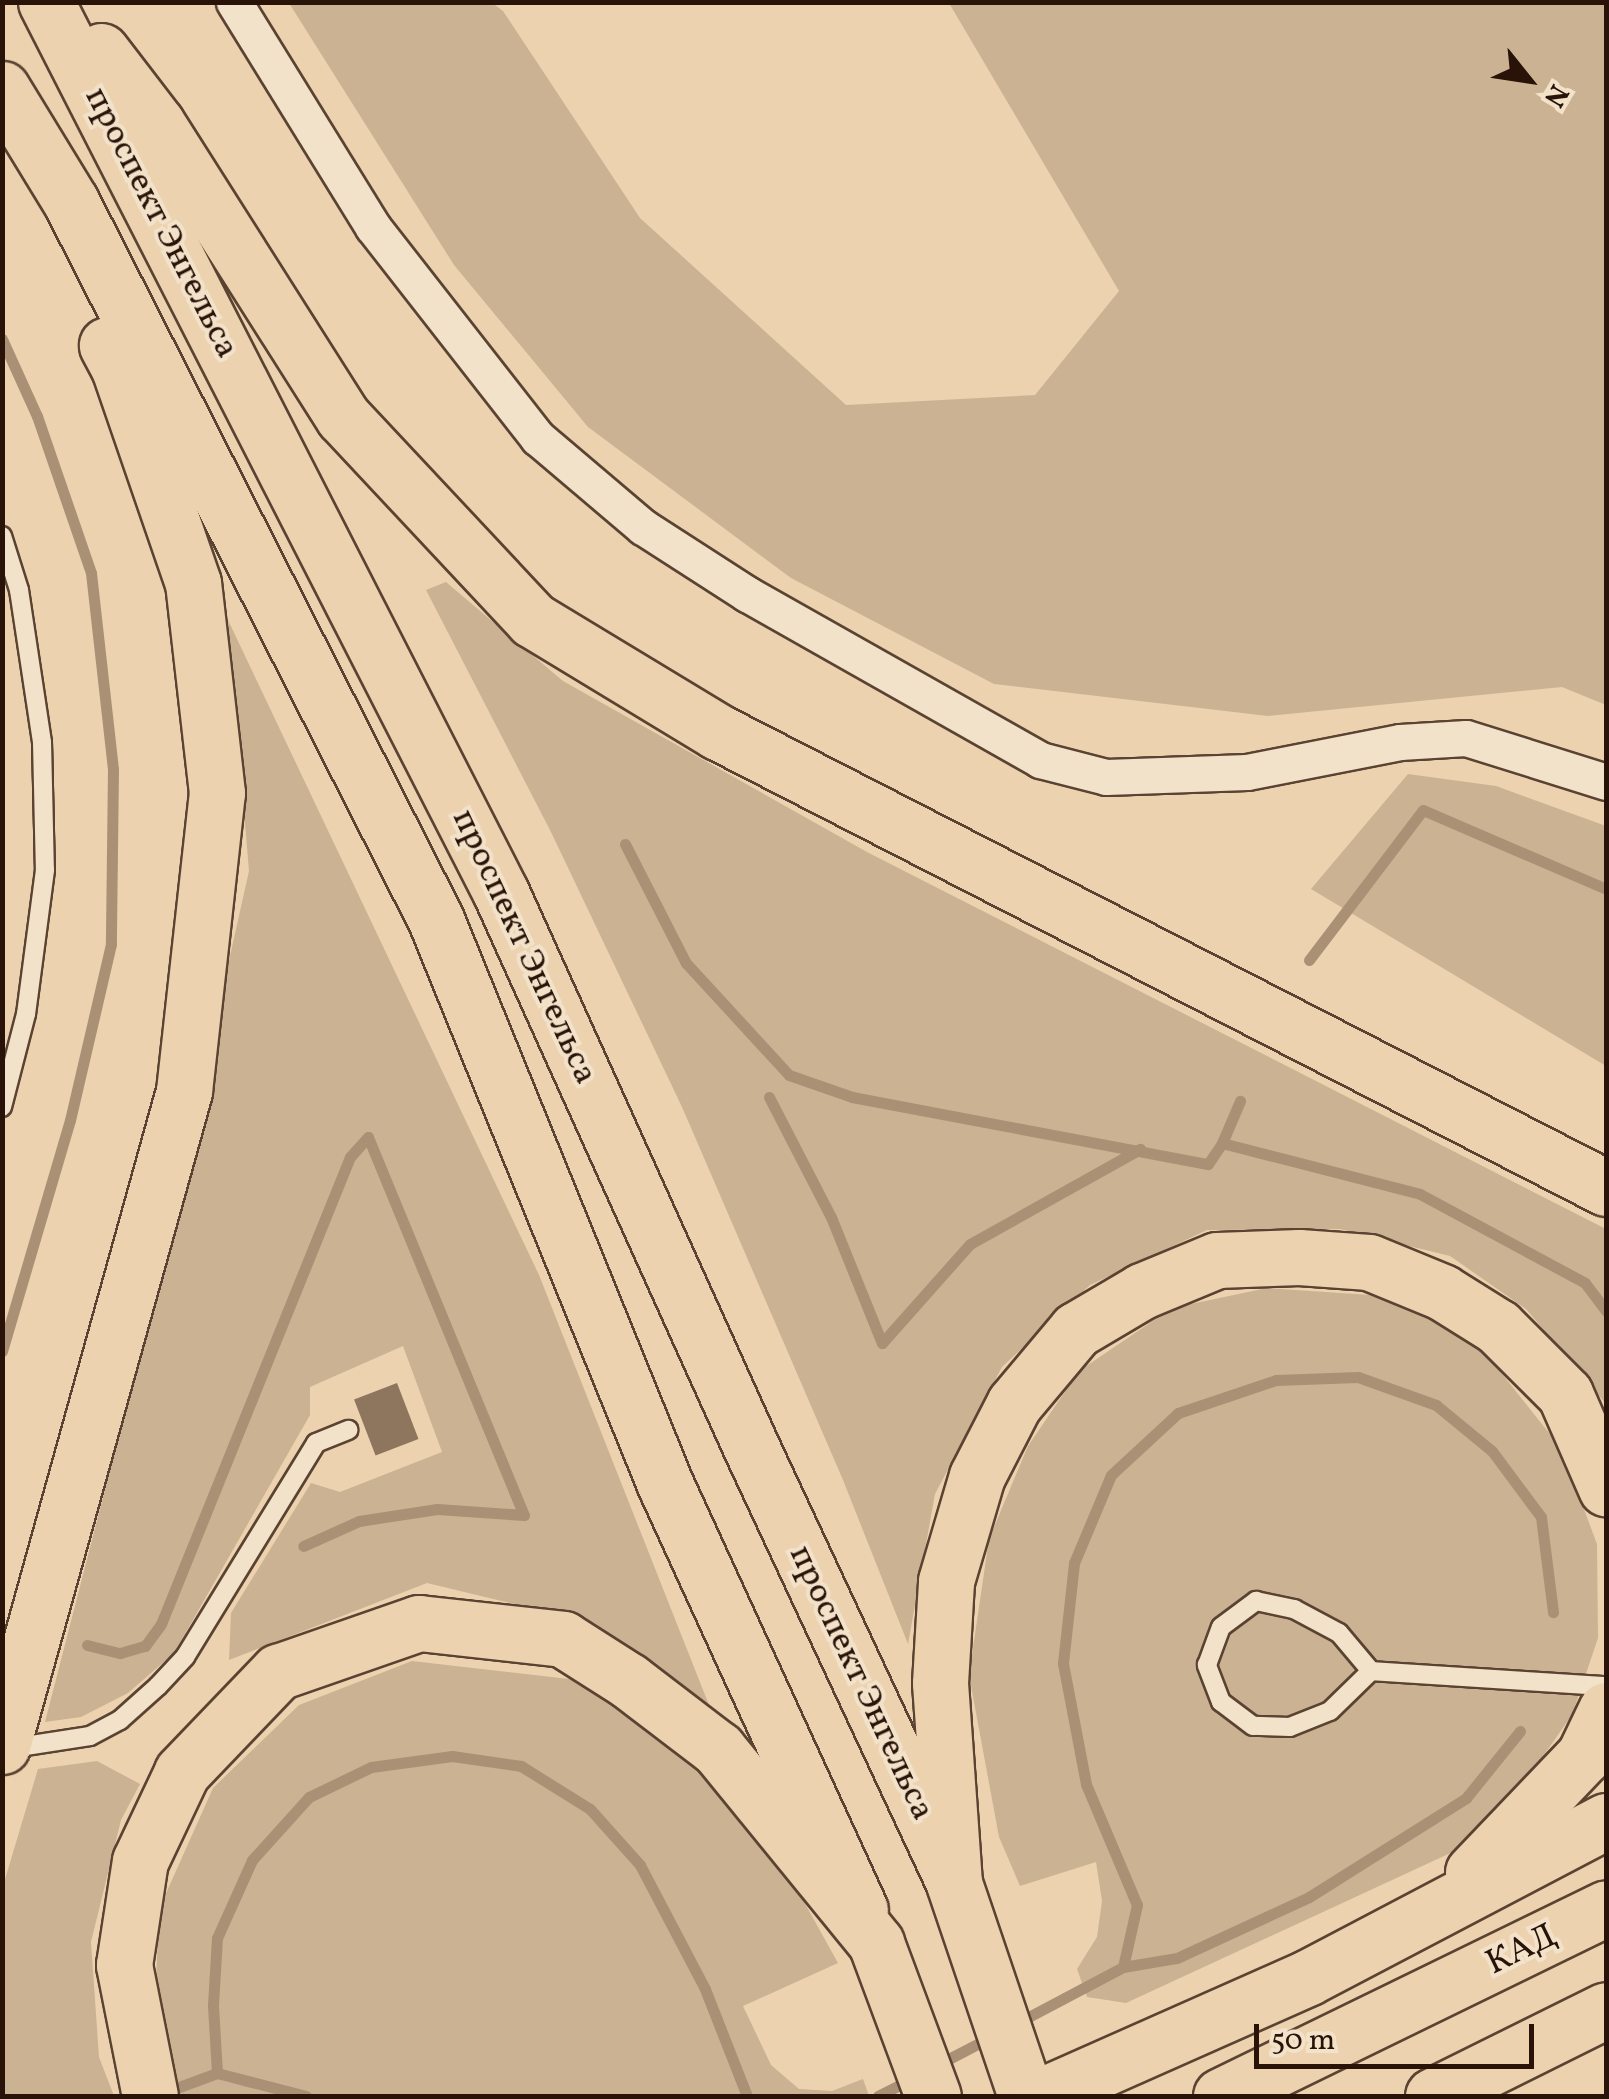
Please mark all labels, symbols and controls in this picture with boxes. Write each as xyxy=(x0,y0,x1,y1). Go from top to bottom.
north arrow xyxy=(1479,30,1579,130)
text: N xyxy=(1533,77,1577,114)
street label: проспект Энгельса xyxy=(75,81,247,365)
street label: проспект Энгельса xyxy=(442,803,606,1091)
street label: проспект Энгельса xyxy=(779,1539,943,1827)
street label: КАД xyxy=(1480,1915,1564,1985)
scale bar xyxy=(1259,2004,1539,2066)
text: 50 m xyxy=(1271,2020,1335,2062)

